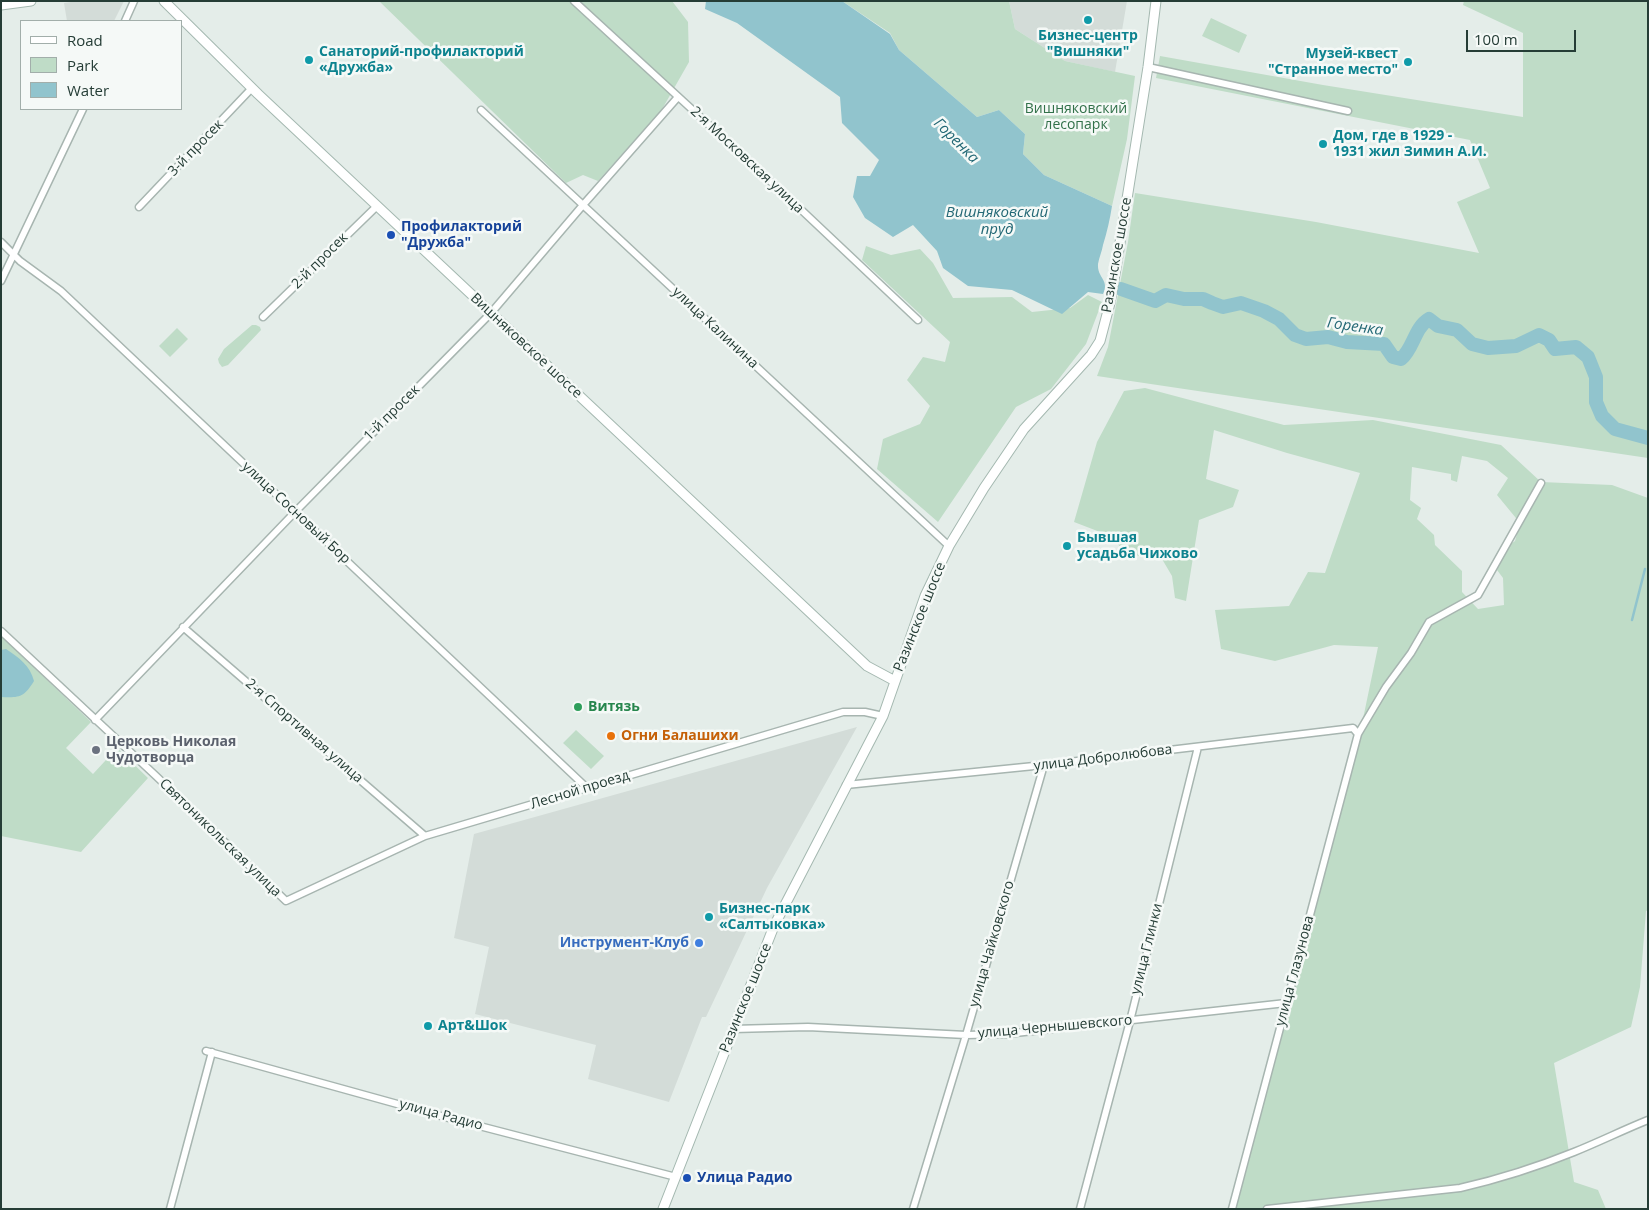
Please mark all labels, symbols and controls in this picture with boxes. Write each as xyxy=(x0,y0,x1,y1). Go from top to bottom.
marker: Бизнес-центр "Вишняки" xyxy=(1082,14,1094,26)
legend xyxy=(20,20,182,110)
scale bar xyxy=(1469,20,1579,52)
place label: Бизнес-центр "Вишняки" xyxy=(1038,28,1138,60)
text: 100 m xyxy=(1474,29,1518,49)
text: Road xyxy=(67,30,103,50)
place label: Санаторий-профилакторий «Дружба» xyxy=(319,44,524,76)
place label: Музей-квест "Странное место" xyxy=(1268,46,1398,78)
marker: Санаторий-профилакторий «Дружба» xyxy=(303,54,315,66)
text: Park xyxy=(67,55,98,75)
marker: Музей-квест "Странное место" xyxy=(1402,56,1414,68)
text: Water xyxy=(67,80,109,100)
park label: Вишняковский лесопарк xyxy=(1025,101,1127,134)
street label: 2-я Московская улица xyxy=(687,103,807,217)
water label: Горенка xyxy=(930,115,982,167)
street label: 3-й просек xyxy=(165,116,227,180)
place label: Дом, где в 1929 - 1931 жил Зимин А.И. xyxy=(1333,128,1487,160)
marker: Дом, где в 1929 - 1931 жил Зимин А.И. xyxy=(1317,138,1329,150)
street label: Разинское шоссе xyxy=(1099,196,1135,314)
water label: Вишняковский пруд xyxy=(946,204,1048,239)
place label: Профилакторий "Дружба" xyxy=(401,219,522,252)
street label: 2-й просек xyxy=(288,229,352,293)
marker: Профилакторий "Дружба" xyxy=(385,229,397,241)
street label: улица Калинина xyxy=(668,284,762,372)
street label: Вишняковское шоссе xyxy=(467,290,585,402)
water label: Горенка xyxy=(1326,314,1384,340)
street label: 1-й просек xyxy=(360,381,424,445)
street label: улица Сосновый Бор xyxy=(238,458,354,568)
place label: Бывшая усадьба Чижово xyxy=(1077,530,1198,562)
marker: Бывшая усадьба Чижово xyxy=(1061,540,1073,552)
street label: Разинское шоссе xyxy=(890,560,950,674)
street label: 2-я Спортивная улица xyxy=(242,675,366,787)
place label: Витязь xyxy=(588,699,640,715)
marker: Витязь xyxy=(572,701,584,713)
place label: Огни Балашихи xyxy=(621,728,739,744)
marker: Огни Балашихи xyxy=(605,730,617,742)
place label: Церковь Николая Чудотворца xyxy=(106,734,236,766)
street label: улица Добролюбова xyxy=(1033,741,1173,775)
marker: Церковь Николая Чудотворца xyxy=(90,744,102,756)
street label: Лесной проезд xyxy=(528,767,632,813)
street label: Святоникольская улица xyxy=(156,775,284,901)
street label: улица Чайковского xyxy=(966,879,1018,1009)
place label: Бизнес-парк «Салтыковка» xyxy=(719,901,826,934)
street label: улица Глинки xyxy=(1128,902,1166,996)
marker: Бизнес-парк «Салтыковка» xyxy=(703,911,715,923)
street label: улица Глазунова xyxy=(1272,914,1318,1028)
place label: Инструмент-Клуб xyxy=(560,935,689,951)
marker: Инструмент-Клуб xyxy=(693,937,705,949)
street label: Разинское шоссе xyxy=(716,941,776,1055)
street label: улица Чернышевского xyxy=(977,1012,1133,1042)
place label: Арт&Шок xyxy=(438,1018,507,1034)
marker: Арт&Шок xyxy=(422,1020,434,1032)
street label: улица Радио xyxy=(397,1096,485,1134)
place label: Улица Радио xyxy=(697,1170,792,1186)
marker: Улица Радио xyxy=(681,1172,693,1184)

